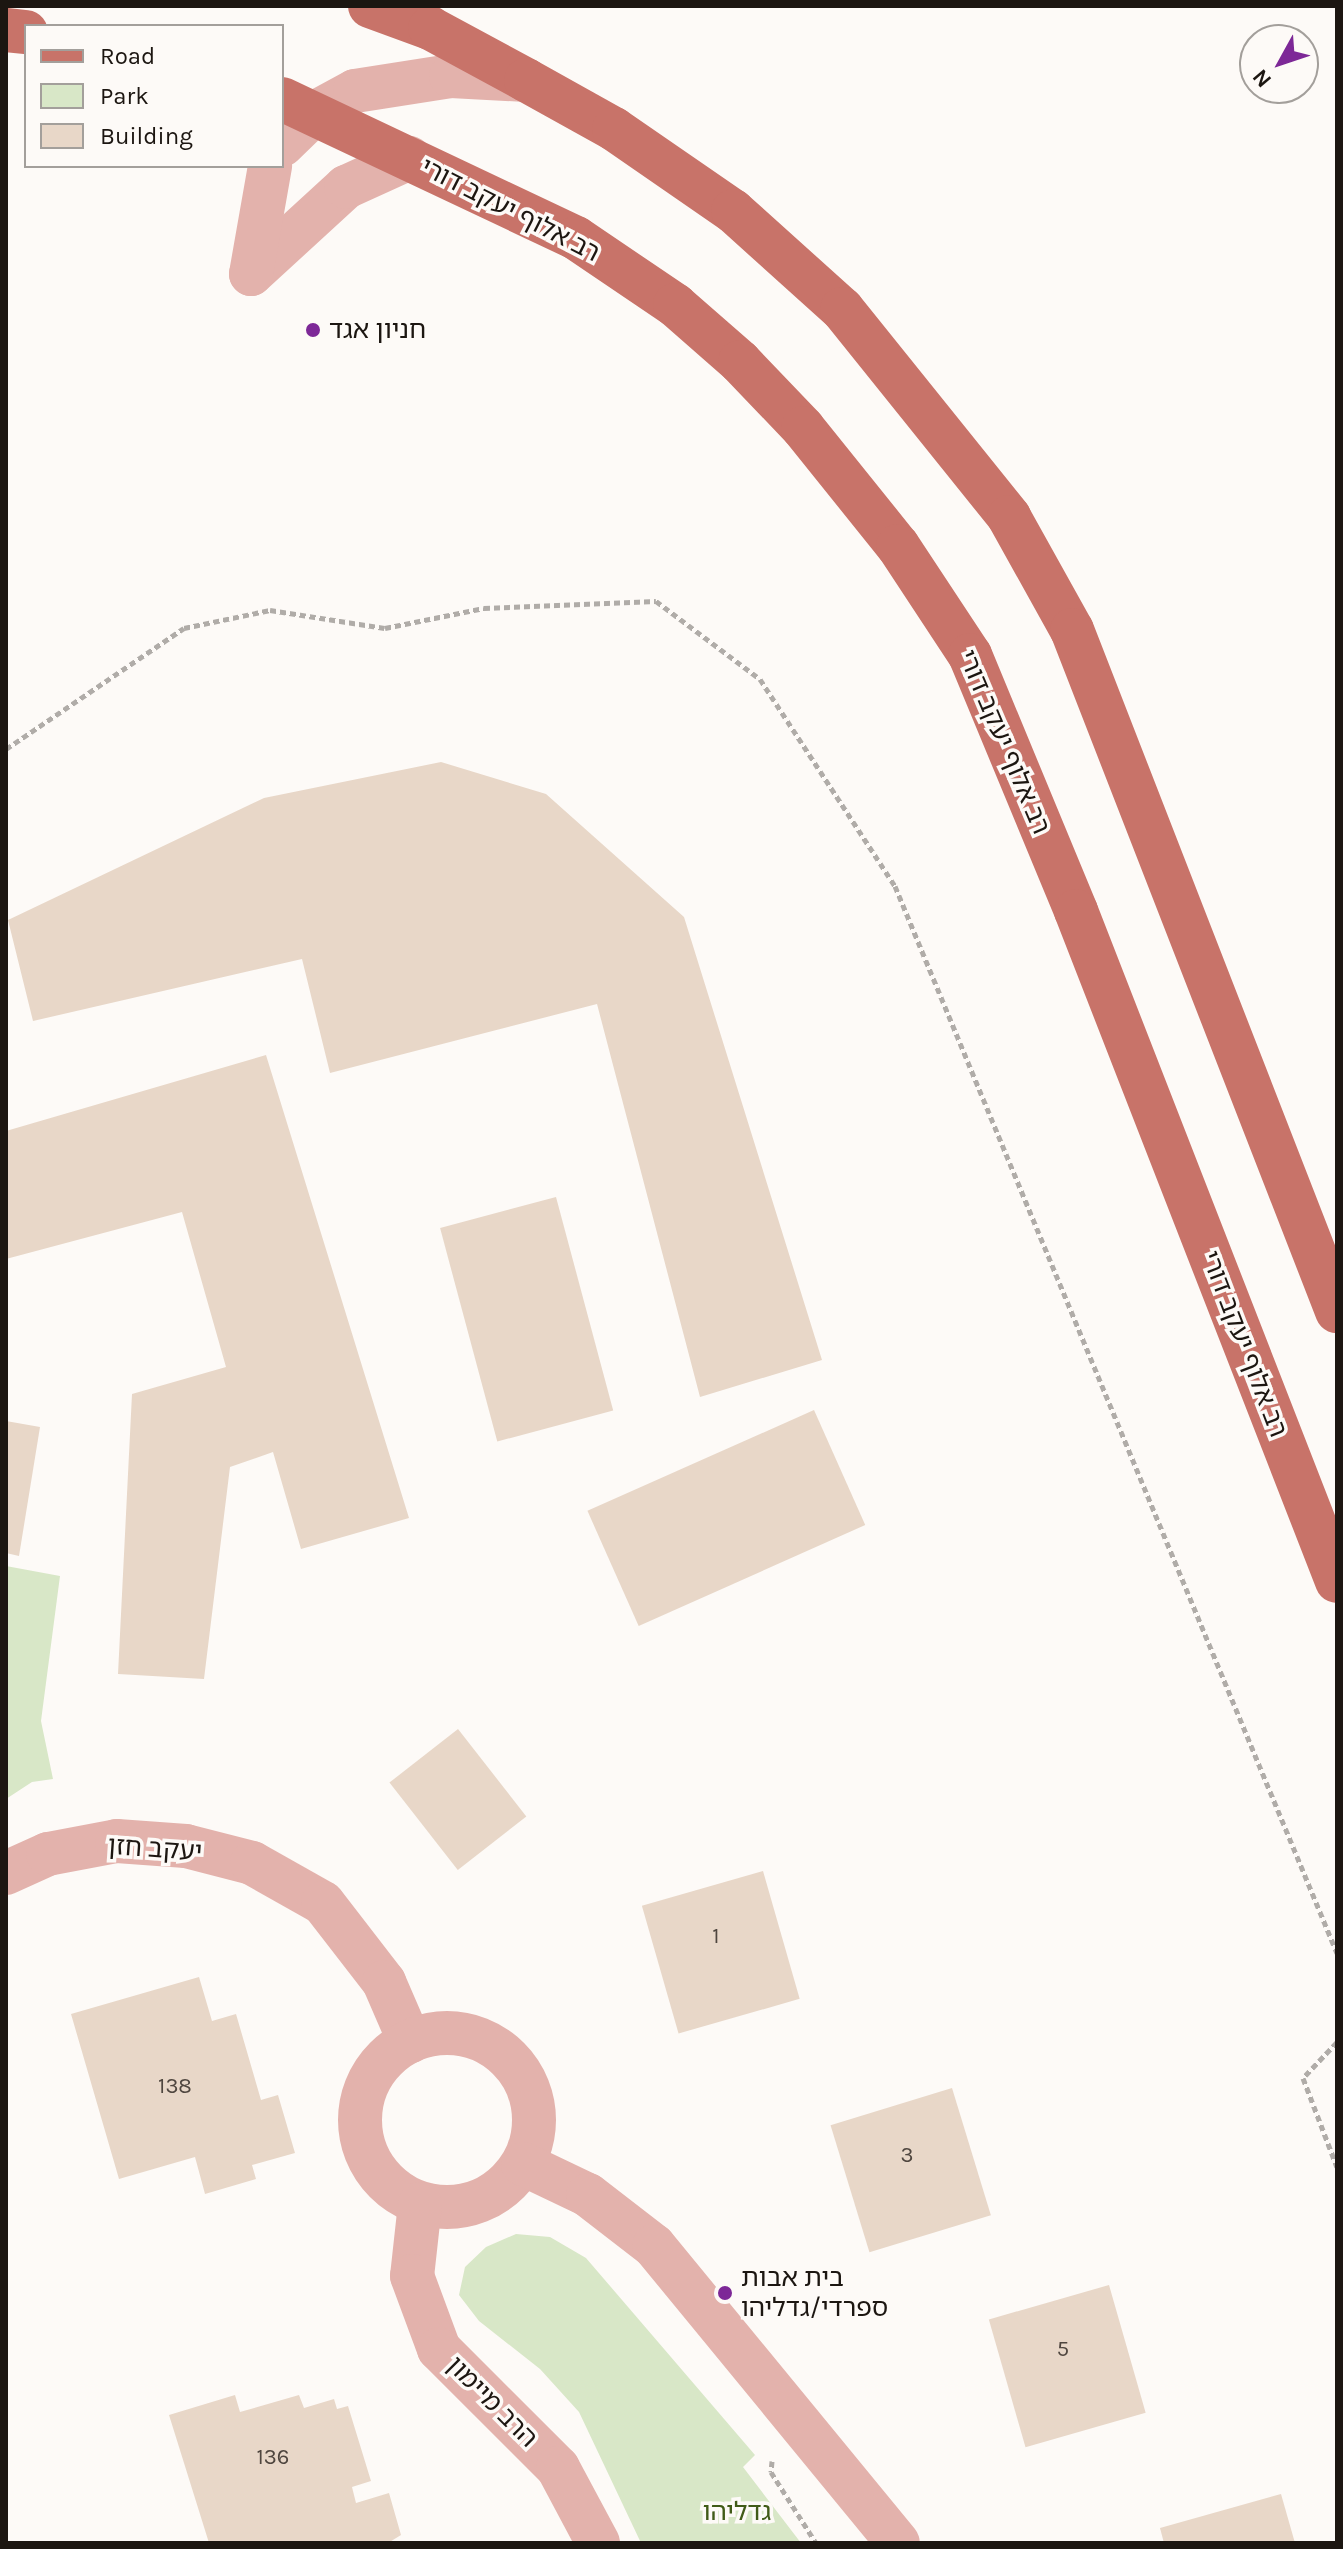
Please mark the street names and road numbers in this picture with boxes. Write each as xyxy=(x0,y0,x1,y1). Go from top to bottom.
street label: רב אלוף יעקב דורי xyxy=(415,151,605,269)
street label: רב אלוף יעקב דורי xyxy=(951,645,1057,839)
street label: רב אלוף יעקב דורי xyxy=(1194,1246,1294,1442)
street label: יעקב חזן xyxy=(107,1830,203,1868)
street label: הרב מיימון xyxy=(440,2350,544,2454)

